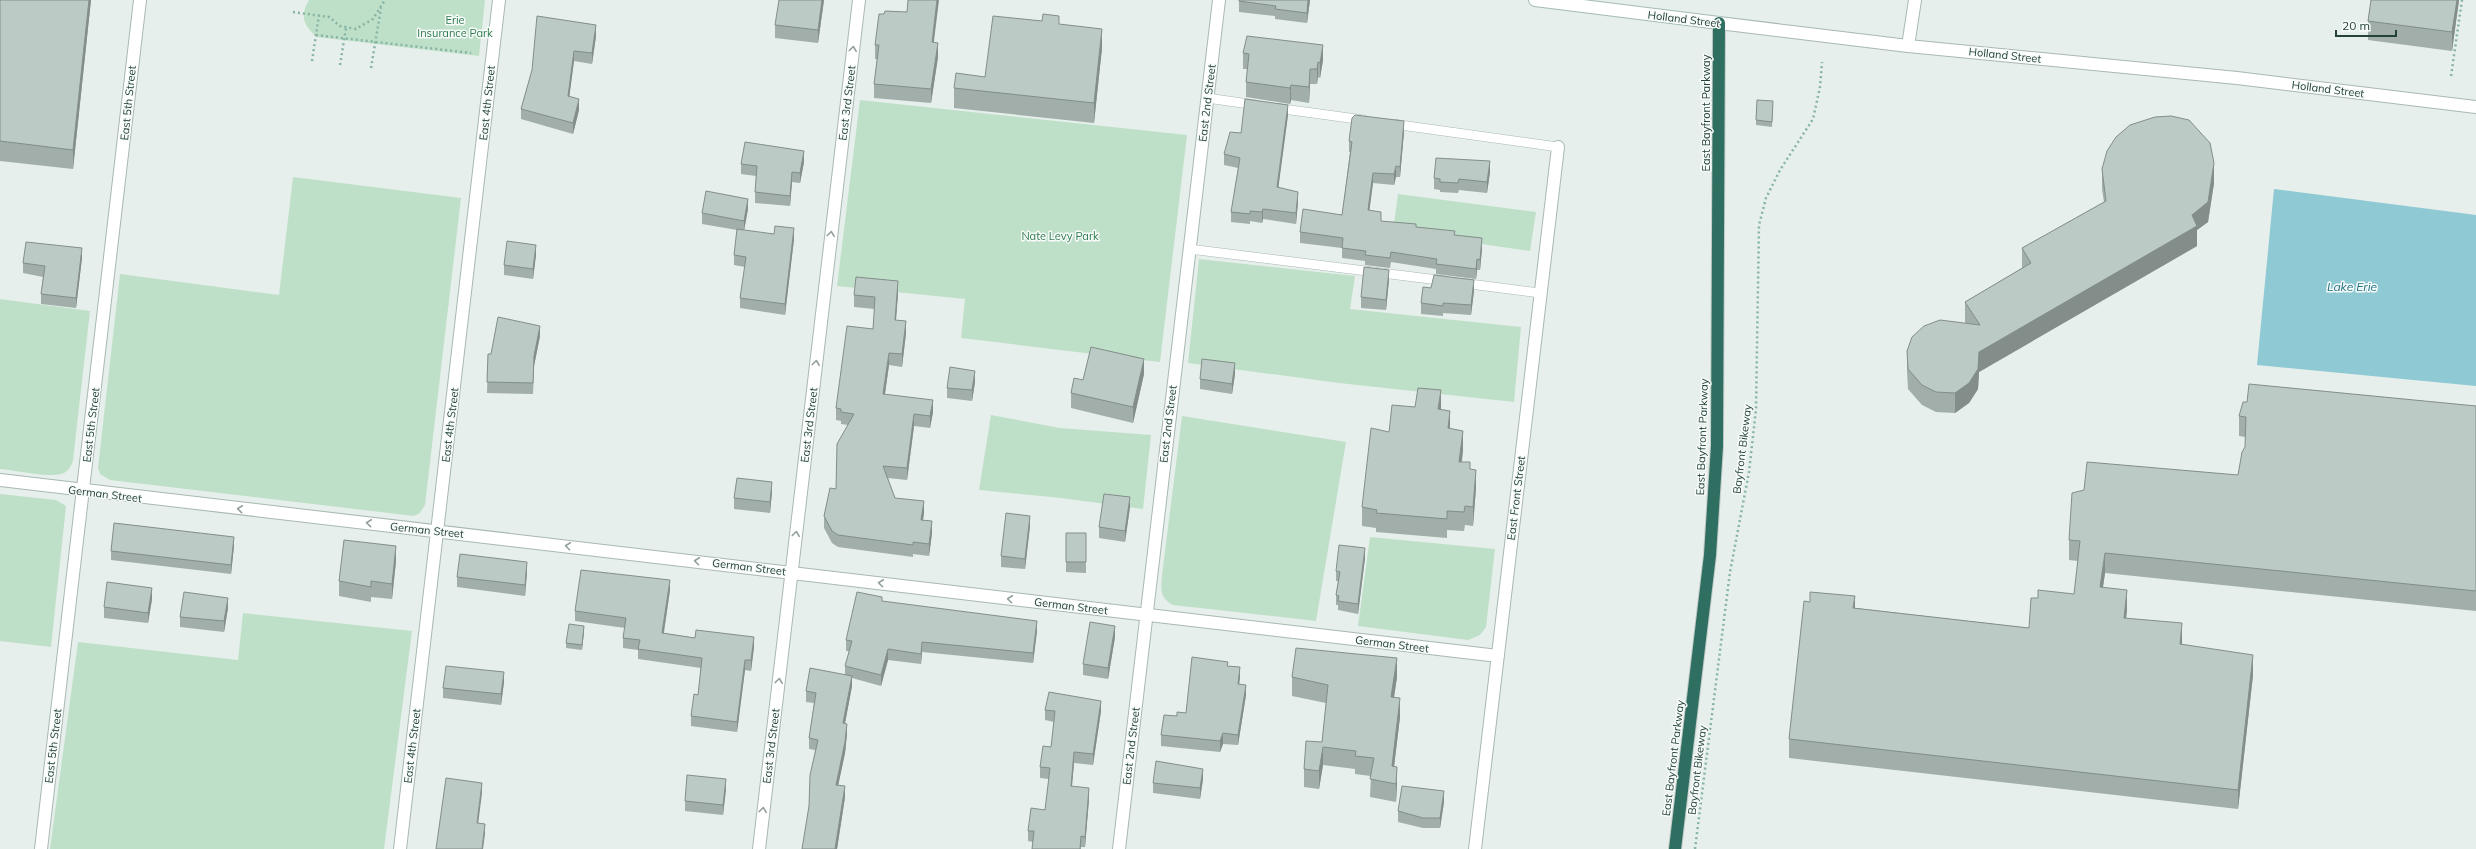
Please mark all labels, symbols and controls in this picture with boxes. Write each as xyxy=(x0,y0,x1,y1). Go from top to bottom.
street label: Holland Street xyxy=(1647,8,1721,30)
scale bar xyxy=(2336,12,2396,38)
park label: Erie Insurance Park xyxy=(417,13,493,40)
text: 20 m xyxy=(2342,18,2370,33)
street label: Holland Street xyxy=(1968,44,2042,66)
one-way arrow xyxy=(848,46,857,52)
street label: East Bayfront Parkway xyxy=(1699,54,1713,171)
street label: East 2nd Street xyxy=(1195,63,1219,143)
street label: East 5th Street xyxy=(117,65,139,141)
street label: East 4th Street xyxy=(476,65,498,141)
street label: East 3rd Street xyxy=(835,65,859,141)
street label: Holland Street xyxy=(2291,78,2365,100)
park label: Nate Levy Park xyxy=(1021,229,1099,243)
one-way arrow xyxy=(826,231,835,237)
water label: Lake Erie xyxy=(2327,279,2378,294)
one-way arrow xyxy=(811,360,820,366)
street label: East Bayfront Parkway xyxy=(1693,378,1711,496)
street label: East 2nd Street xyxy=(1156,384,1180,464)
street label: East 5th Street xyxy=(79,387,103,463)
street label: East 4th Street xyxy=(438,387,462,463)
street label: East 3rd Street xyxy=(797,387,821,463)
street label: Bayfront Bikeway xyxy=(1730,403,1754,495)
street label: East Front Street xyxy=(1504,455,1528,541)
street label: German Street xyxy=(67,483,143,505)
one-way arrow xyxy=(237,504,243,513)
one-way arrow xyxy=(366,519,372,528)
street label: German Street xyxy=(389,519,465,541)
one-way arrow xyxy=(791,531,800,537)
one-way arrow xyxy=(565,542,571,551)
street label: German Street xyxy=(711,556,787,578)
one-way arrow xyxy=(694,557,700,566)
one-way arrow xyxy=(878,579,884,588)
one-way arrow xyxy=(1007,595,1013,604)
street label: German Street xyxy=(1033,595,1109,617)
street label: German Street xyxy=(1354,633,1430,655)
one-way arrow xyxy=(774,678,783,684)
street label: East Bayfront Parkway xyxy=(1659,699,1687,817)
street label: East 2nd Street xyxy=(1119,706,1143,786)
street label: East 5th Street xyxy=(41,708,65,784)
street label: East 4th Street xyxy=(400,708,424,784)
street label: East 3rd Street xyxy=(759,708,783,784)
street label: Bayfront Bikeway xyxy=(1685,724,1709,816)
one-way arrow xyxy=(758,807,767,813)

